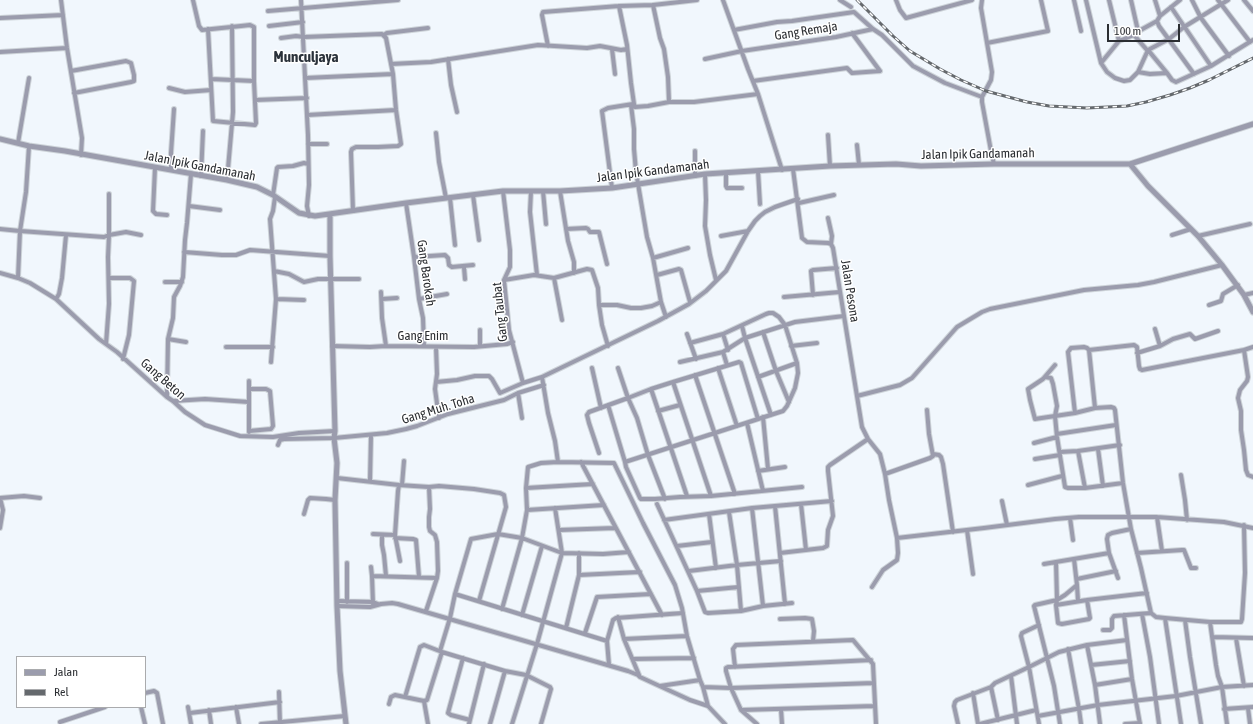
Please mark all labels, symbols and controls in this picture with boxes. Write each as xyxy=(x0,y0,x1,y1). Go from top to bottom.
scale bar xyxy=(1109,16,1182,42)
street label: Gang Remaja xyxy=(773,18,839,44)
text: 100 m xyxy=(1114,24,1141,38)
district label: Munculjaya xyxy=(274,48,338,66)
street label: Jalan Ipik Gandamanah xyxy=(921,145,1035,163)
street label: Jalan Ipik Gandamanah xyxy=(143,148,257,184)
street label: Jalan Ipik Gandamanah xyxy=(596,156,710,186)
street label: Gang Barokah xyxy=(414,239,438,307)
street label: Jalan Pesona xyxy=(837,259,863,323)
street label: Gang Taubat xyxy=(489,282,511,342)
street label: Gang Enim xyxy=(398,328,448,344)
street label: Gang Beton xyxy=(137,355,189,403)
street label: Gang Muh. Toha xyxy=(400,391,476,427)
legend xyxy=(16,656,146,708)
text: Jalan xyxy=(54,665,78,679)
text: Rel xyxy=(54,685,69,699)

